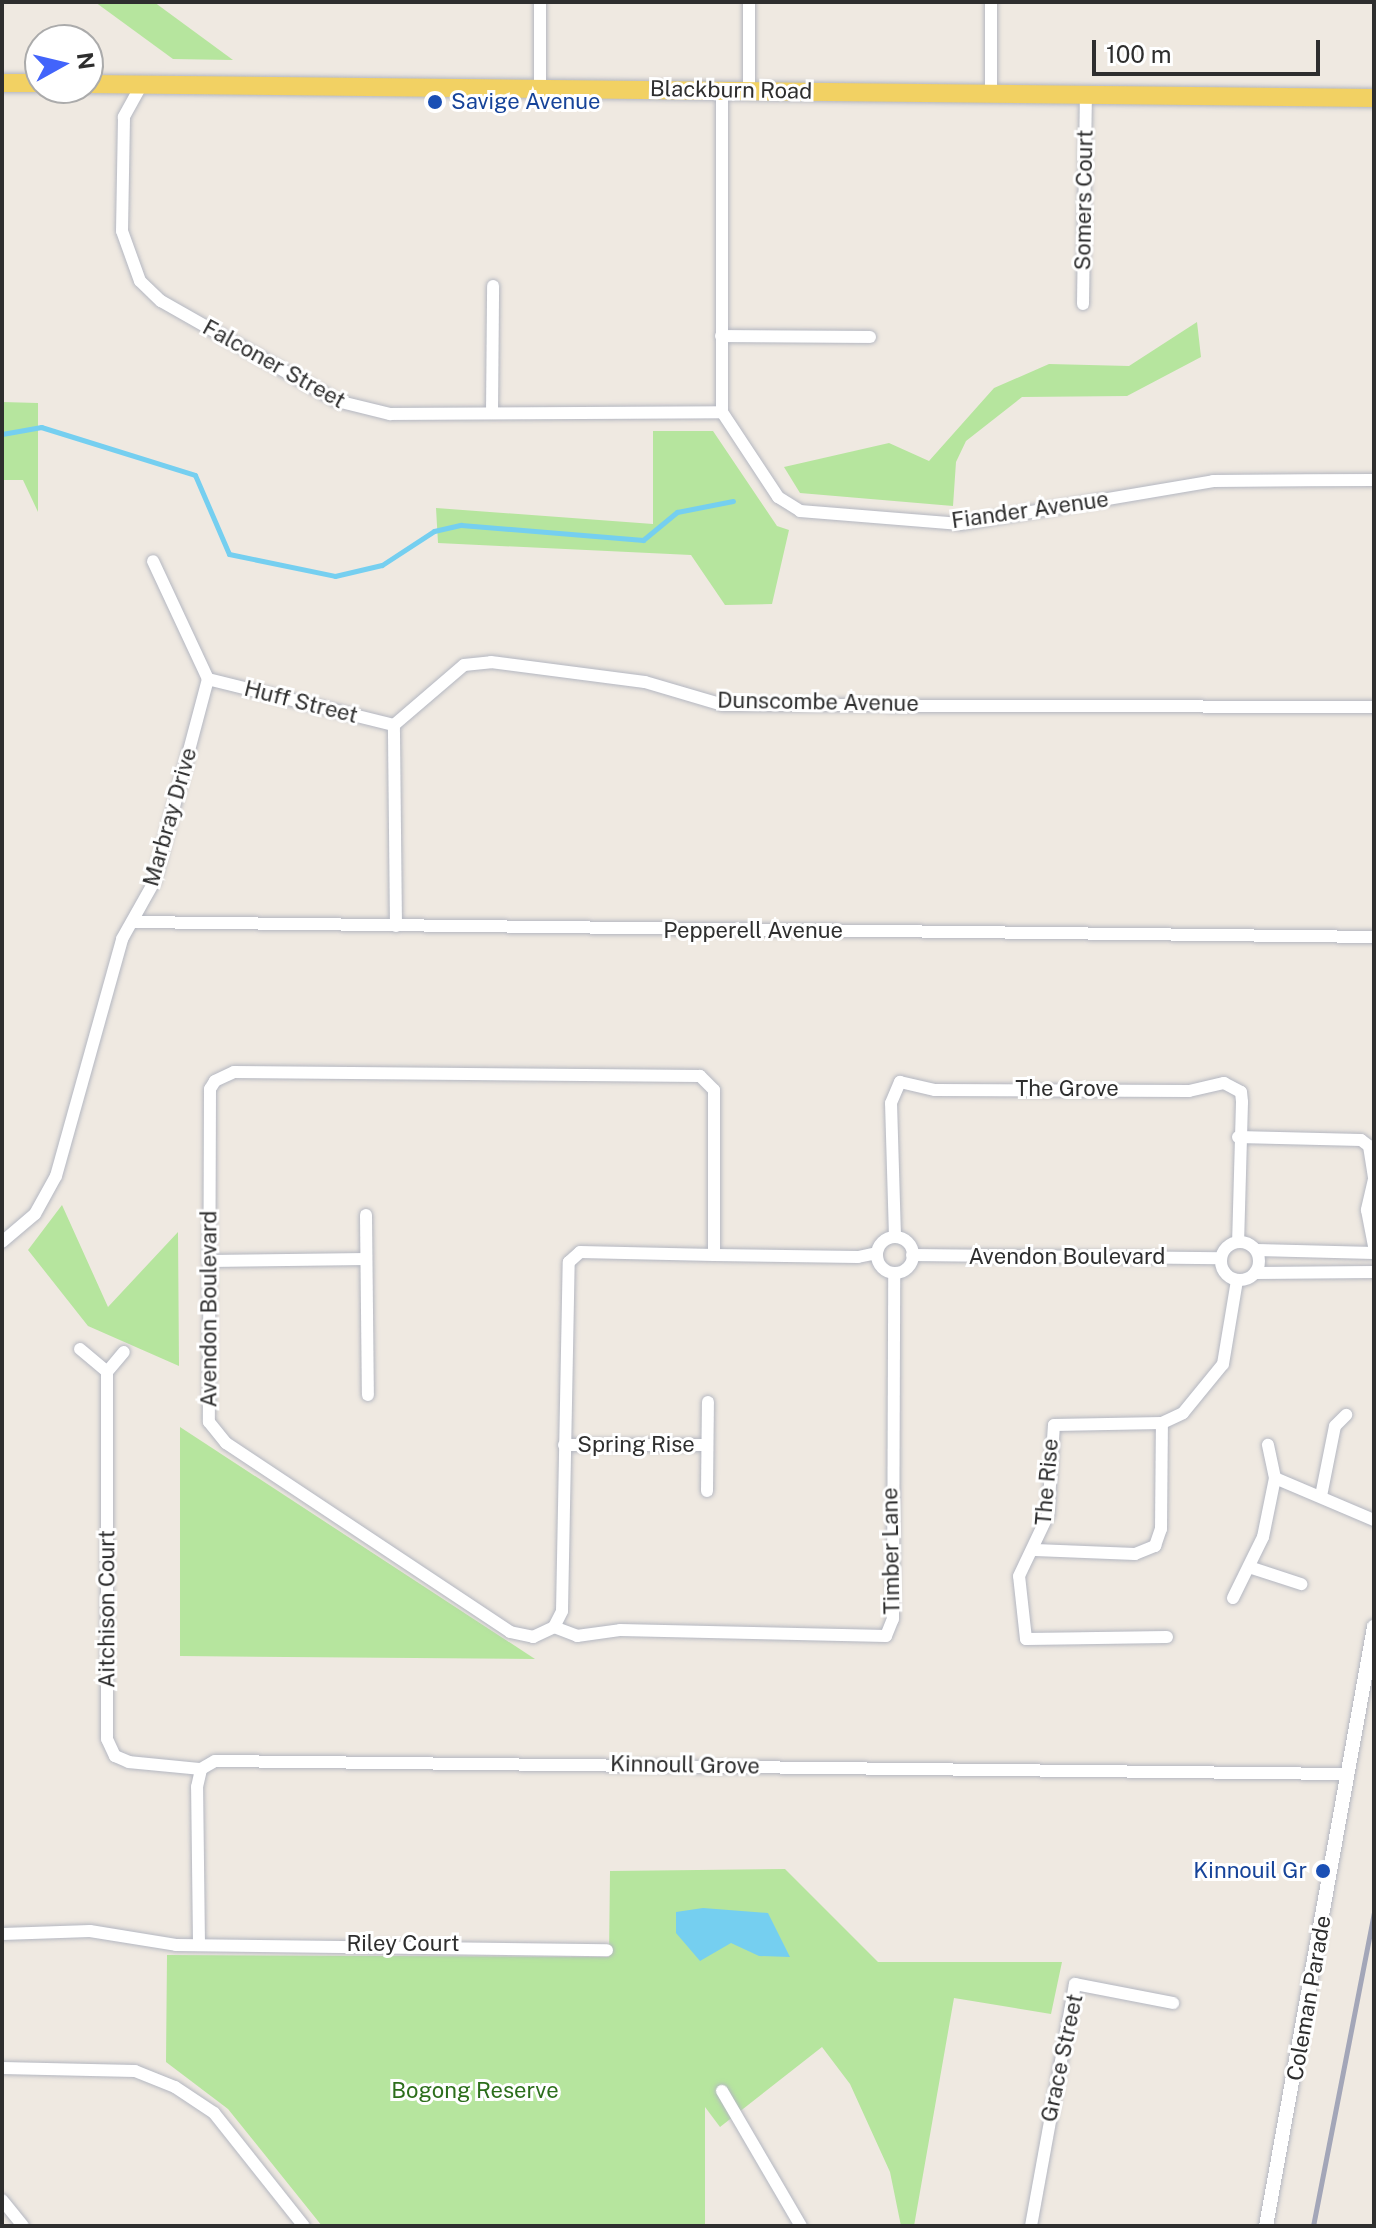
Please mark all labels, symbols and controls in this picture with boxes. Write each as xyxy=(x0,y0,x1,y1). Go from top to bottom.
north arrow xyxy=(24,24,104,104)
scale bar xyxy=(1096,24,1324,74)
text: 100 m xyxy=(1106,40,1172,68)
text: N xyxy=(72,51,100,71)
street label: Blackburn Road xyxy=(650,75,812,105)
place label: Savige Avenue xyxy=(451,89,601,115)
marker: Savige Avenue xyxy=(426,93,444,111)
street label: Somers Court xyxy=(1070,129,1098,271)
street label: Falconer Street xyxy=(198,314,350,414)
street label: Fiander Avenue xyxy=(950,486,1110,534)
street label: Huff Street xyxy=(241,675,361,729)
street label: Dunscombe Avenue xyxy=(717,687,919,717)
street label: Marbray Drive xyxy=(138,745,202,889)
street label: Pepperell Avenue xyxy=(663,918,843,944)
street label: The Grove xyxy=(1015,1076,1119,1102)
street label: Avendon Boulevard xyxy=(196,1211,222,1407)
street label: Avendon Boulevard xyxy=(969,1244,1165,1270)
street label: Spring Rise xyxy=(577,1432,695,1458)
street label: The Rise xyxy=(1030,1437,1064,1527)
street label: Timber Lane xyxy=(877,1487,905,1615)
street label: Aitchison Court xyxy=(94,1530,120,1688)
street label: Kinnoull Grove xyxy=(610,1750,760,1780)
place label: Kinnouil Gr xyxy=(1193,1858,1307,1884)
marker: Kinnouil Gr xyxy=(1314,1862,1332,1880)
street label: Coleman Parade xyxy=(1281,1913,1337,2083)
street label: Riley Court xyxy=(346,1931,460,1957)
street label: Grace Street xyxy=(1036,1991,1088,2125)
park label: Bogong Reserve xyxy=(391,2078,559,2104)

